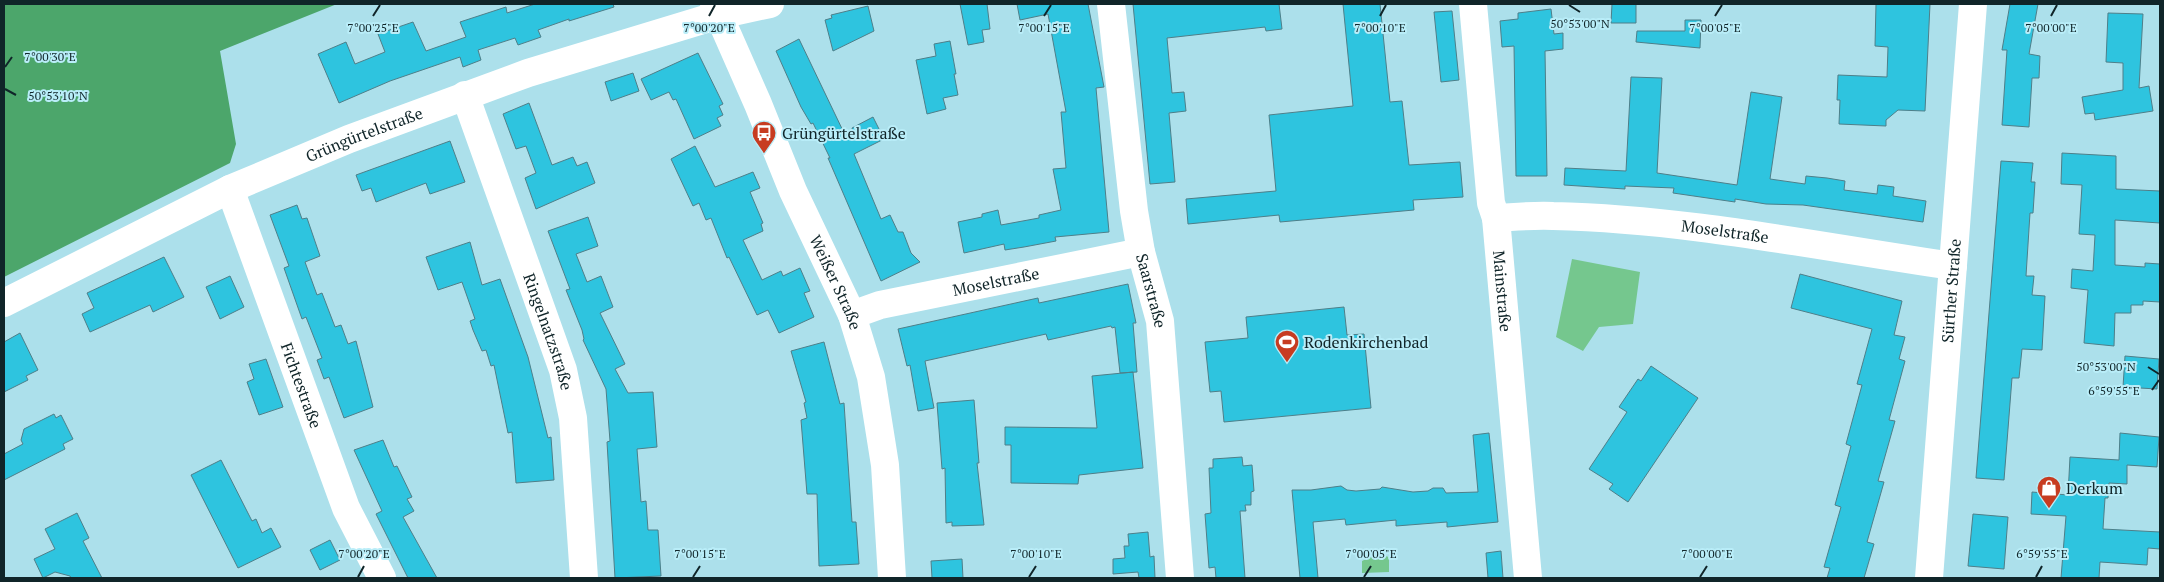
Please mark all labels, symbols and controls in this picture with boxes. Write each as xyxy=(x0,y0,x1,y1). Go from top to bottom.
text: 50°53'00"N xyxy=(1550,16,1610,31)
text: 7°00'25"E xyxy=(347,20,399,35)
text: 7°00'20"E xyxy=(683,20,735,35)
text: 7°00'15"E xyxy=(1018,20,1070,35)
text: 7°00'10"E xyxy=(1354,20,1406,35)
text: 7°00'05"E xyxy=(1689,20,1741,35)
text: 7°00'00"E xyxy=(2025,20,2077,35)
text: 7°00'30"E xyxy=(24,49,76,64)
text: 50°53'10"N xyxy=(28,88,88,103)
street label: Grüngürtelstraße xyxy=(302,102,426,167)
bus stop icon: Grüngürtelstraße xyxy=(751,120,777,154)
place label: Grüngürtelstraße xyxy=(782,122,906,144)
street label: Moselstraße xyxy=(1680,214,1770,248)
street label: Weißer Straße xyxy=(805,231,867,332)
street label: Sürther Straße xyxy=(1936,238,1966,344)
street label: Mainstraße xyxy=(1488,249,1517,333)
street label: Saarstraße xyxy=(1131,251,1171,329)
street label: Moselstraße xyxy=(951,262,1041,301)
street label: Ringelnatzstraße xyxy=(518,270,578,392)
sports icon: Rodenkirchenbad xyxy=(1274,329,1300,363)
place label: Rodenkirchenbad xyxy=(1304,331,1429,353)
street label: Fichtestraße xyxy=(276,339,327,431)
text: 50°53'00"N xyxy=(2076,359,2136,374)
text: 6°59'55"E xyxy=(2088,383,2140,398)
shop icon: Derkum xyxy=(2036,475,2062,509)
place label: Derkum xyxy=(2066,477,2123,499)
text: 7°00'20"E xyxy=(338,546,390,561)
text: 7°00'15"E xyxy=(674,546,726,561)
text: 7°00'10"E xyxy=(1010,546,1062,561)
text: 7°00'05"E xyxy=(1345,546,1397,561)
text: 7°00'00"E xyxy=(1681,546,1733,561)
text: 6°59'55"E xyxy=(2016,546,2068,561)

